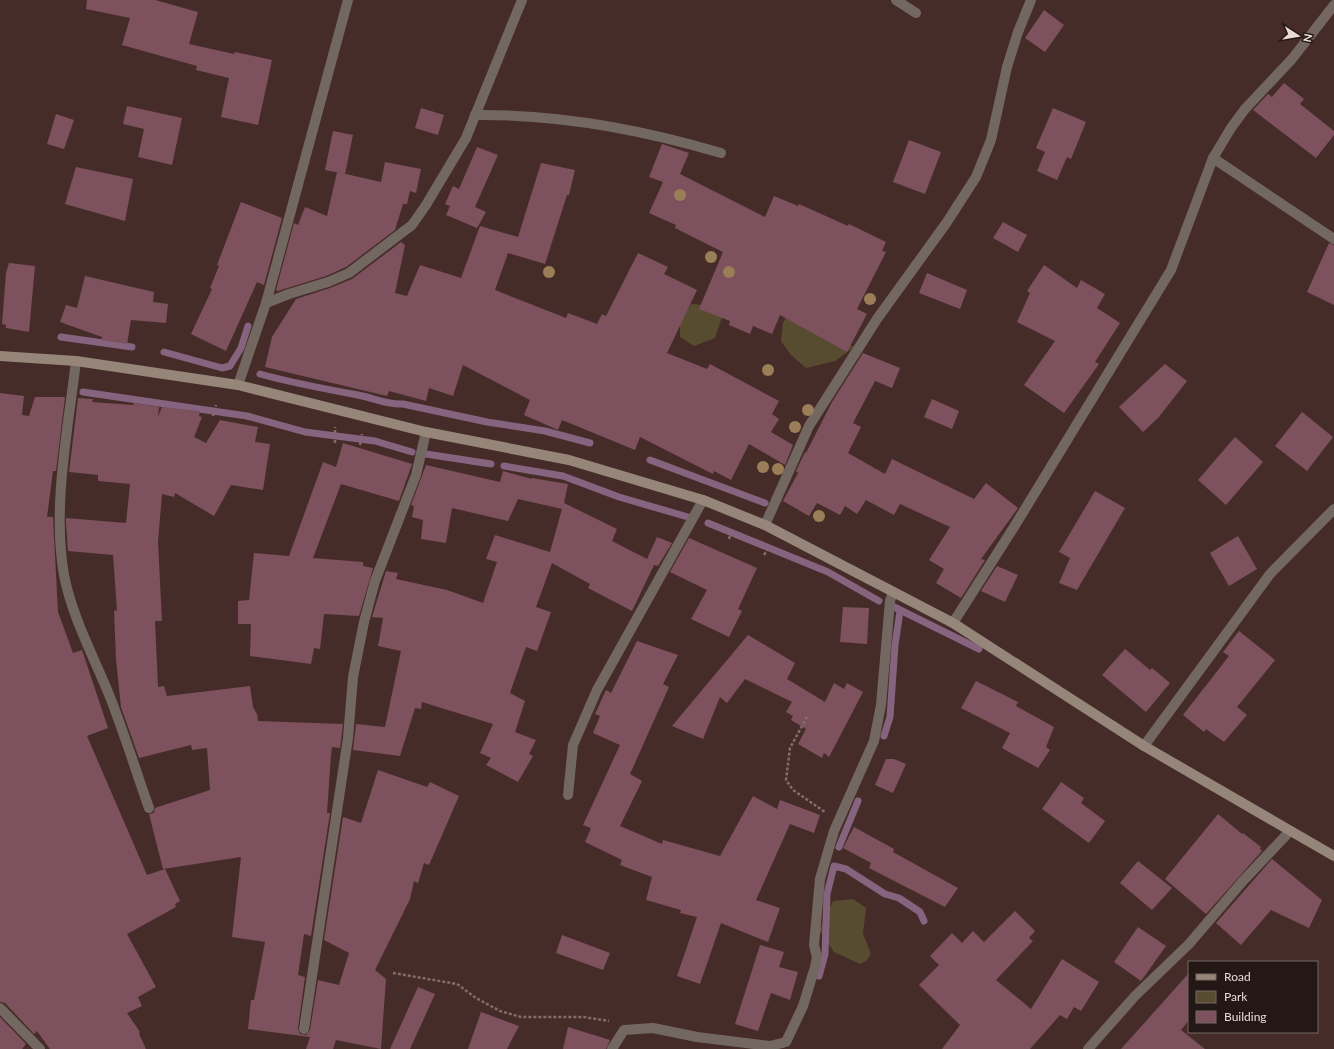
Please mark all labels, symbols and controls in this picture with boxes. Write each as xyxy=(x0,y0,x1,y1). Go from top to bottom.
north arrow xyxy=(1278,16,1318,56)
text: N xyxy=(1301,33,1316,44)
legend xyxy=(1188,961,1318,1033)
text: Road xyxy=(1224,969,1251,984)
text: Park xyxy=(1224,989,1248,1004)
text: Building xyxy=(1224,1009,1267,1024)

